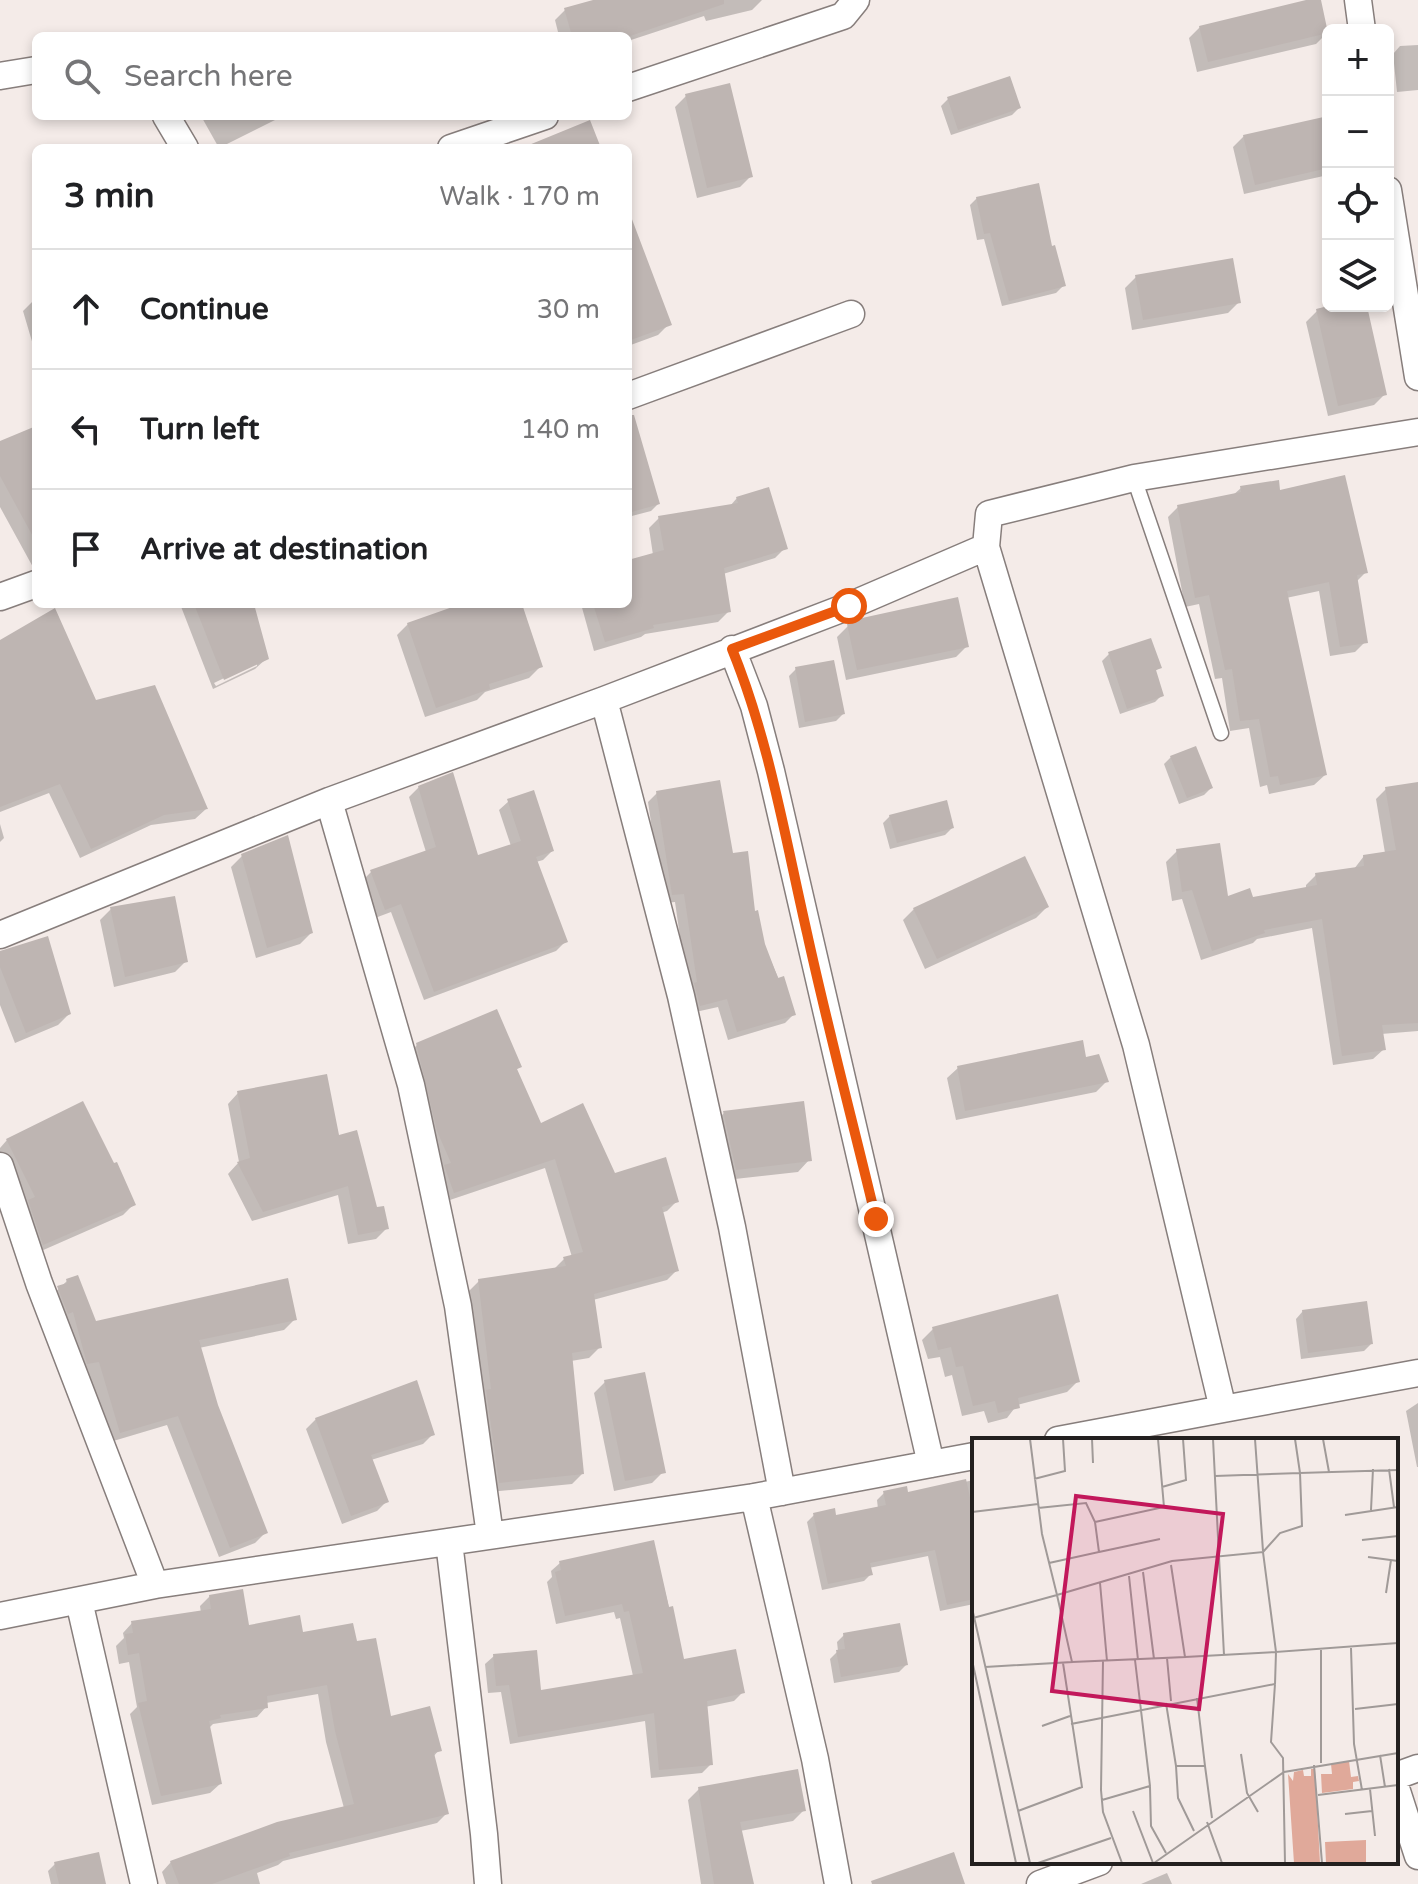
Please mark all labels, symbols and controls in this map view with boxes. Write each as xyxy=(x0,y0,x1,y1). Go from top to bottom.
map controls xyxy=(1322,24,1394,312)
button: + xyxy=(1322,24,1394,96)
search box xyxy=(32,32,632,120)
icon: search xyxy=(60,54,104,98)
text: Search here xyxy=(124,58,293,95)
button: − xyxy=(1322,96,1394,168)
button: locate xyxy=(1322,168,1394,240)
text: 3 min xyxy=(64,176,155,217)
text: Walk · 170 m xyxy=(440,181,600,212)
button: layers xyxy=(1322,240,1394,312)
icon: ahead xyxy=(64,287,108,331)
text: Continue xyxy=(140,291,269,328)
text: 30 m xyxy=(537,294,600,325)
icon: left xyxy=(64,407,108,451)
text: Turn left xyxy=(140,411,259,448)
text: 140 m xyxy=(520,414,600,445)
icon: arrive xyxy=(64,527,108,571)
text: Arrive at destination xyxy=(140,531,428,568)
route start xyxy=(831,588,867,624)
route end xyxy=(858,1201,894,1237)
inset map xyxy=(972,1438,1398,1864)

